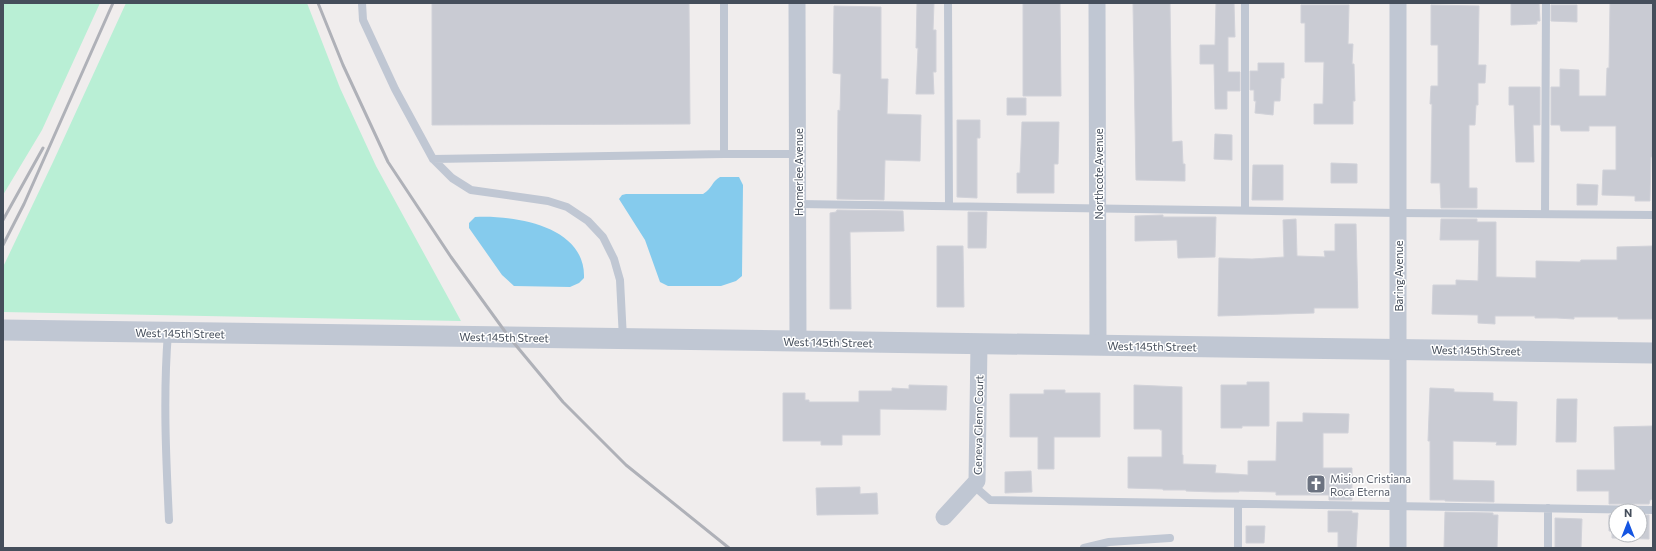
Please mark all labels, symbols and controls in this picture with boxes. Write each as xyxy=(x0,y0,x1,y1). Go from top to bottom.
street label: Homerlee Avenue xyxy=(792,128,805,216)
street label: Northcote Avenue xyxy=(1092,128,1105,220)
street label: Baring Avenue xyxy=(1392,240,1405,312)
street label: West 145th Street xyxy=(135,326,225,340)
street label: West 145th Street xyxy=(459,330,549,344)
street label: West 145th Street xyxy=(783,335,873,349)
street label: West 145th Street xyxy=(1107,339,1197,353)
street label: West 145th Street xyxy=(1431,343,1521,357)
street label: Geneva Glenn Court xyxy=(971,375,985,475)
place label: Mision Cristiana Roca Eterna xyxy=(1330,472,1411,498)
church icon: Mision Cristiana Roca Eterna xyxy=(1305,473,1327,495)
north arrow xyxy=(1608,503,1648,543)
text: N xyxy=(1624,506,1632,519)

